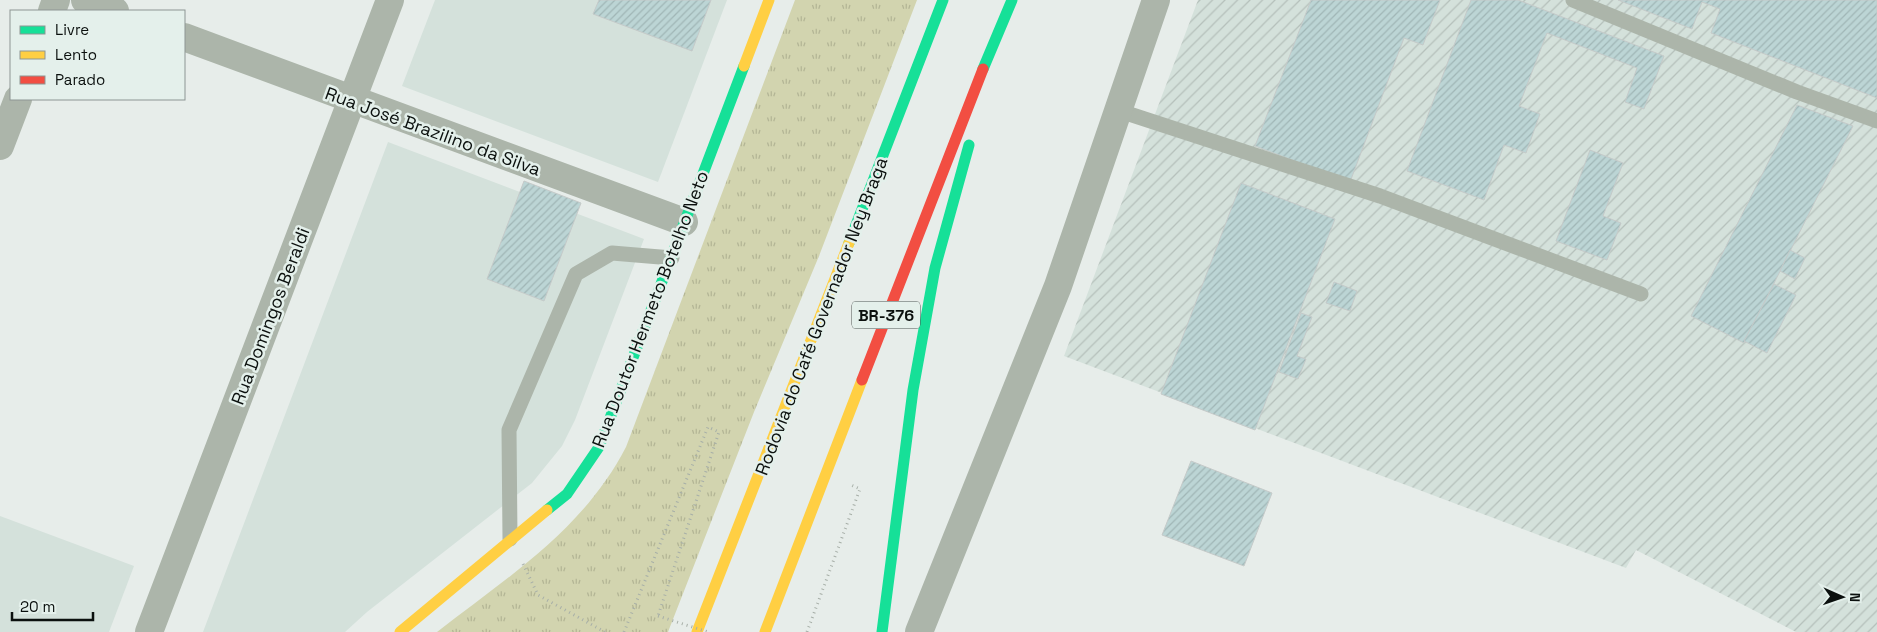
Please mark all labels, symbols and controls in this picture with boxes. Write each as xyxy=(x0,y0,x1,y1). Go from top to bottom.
legend xyxy=(10,10,185,100)
text: Livre xyxy=(55,20,89,39)
text: Lento xyxy=(55,45,97,64)
text: Parado xyxy=(55,70,105,89)
street label: Rua José Brazilino da Silva xyxy=(322,81,544,181)
street label: Rodovia do Café Governador Ney Braga xyxy=(750,154,892,478)
street label: Rua Doutor Hermeto Botelho Neto xyxy=(586,167,714,451)
street label: Rua Domingos Beraldi xyxy=(226,224,314,408)
road number: BR-376 xyxy=(852,302,920,328)
north arrow xyxy=(1817,572,1867,622)
scale bar xyxy=(12,590,94,622)
text: N xyxy=(1846,592,1864,602)
text: 20 m xyxy=(20,597,55,616)

